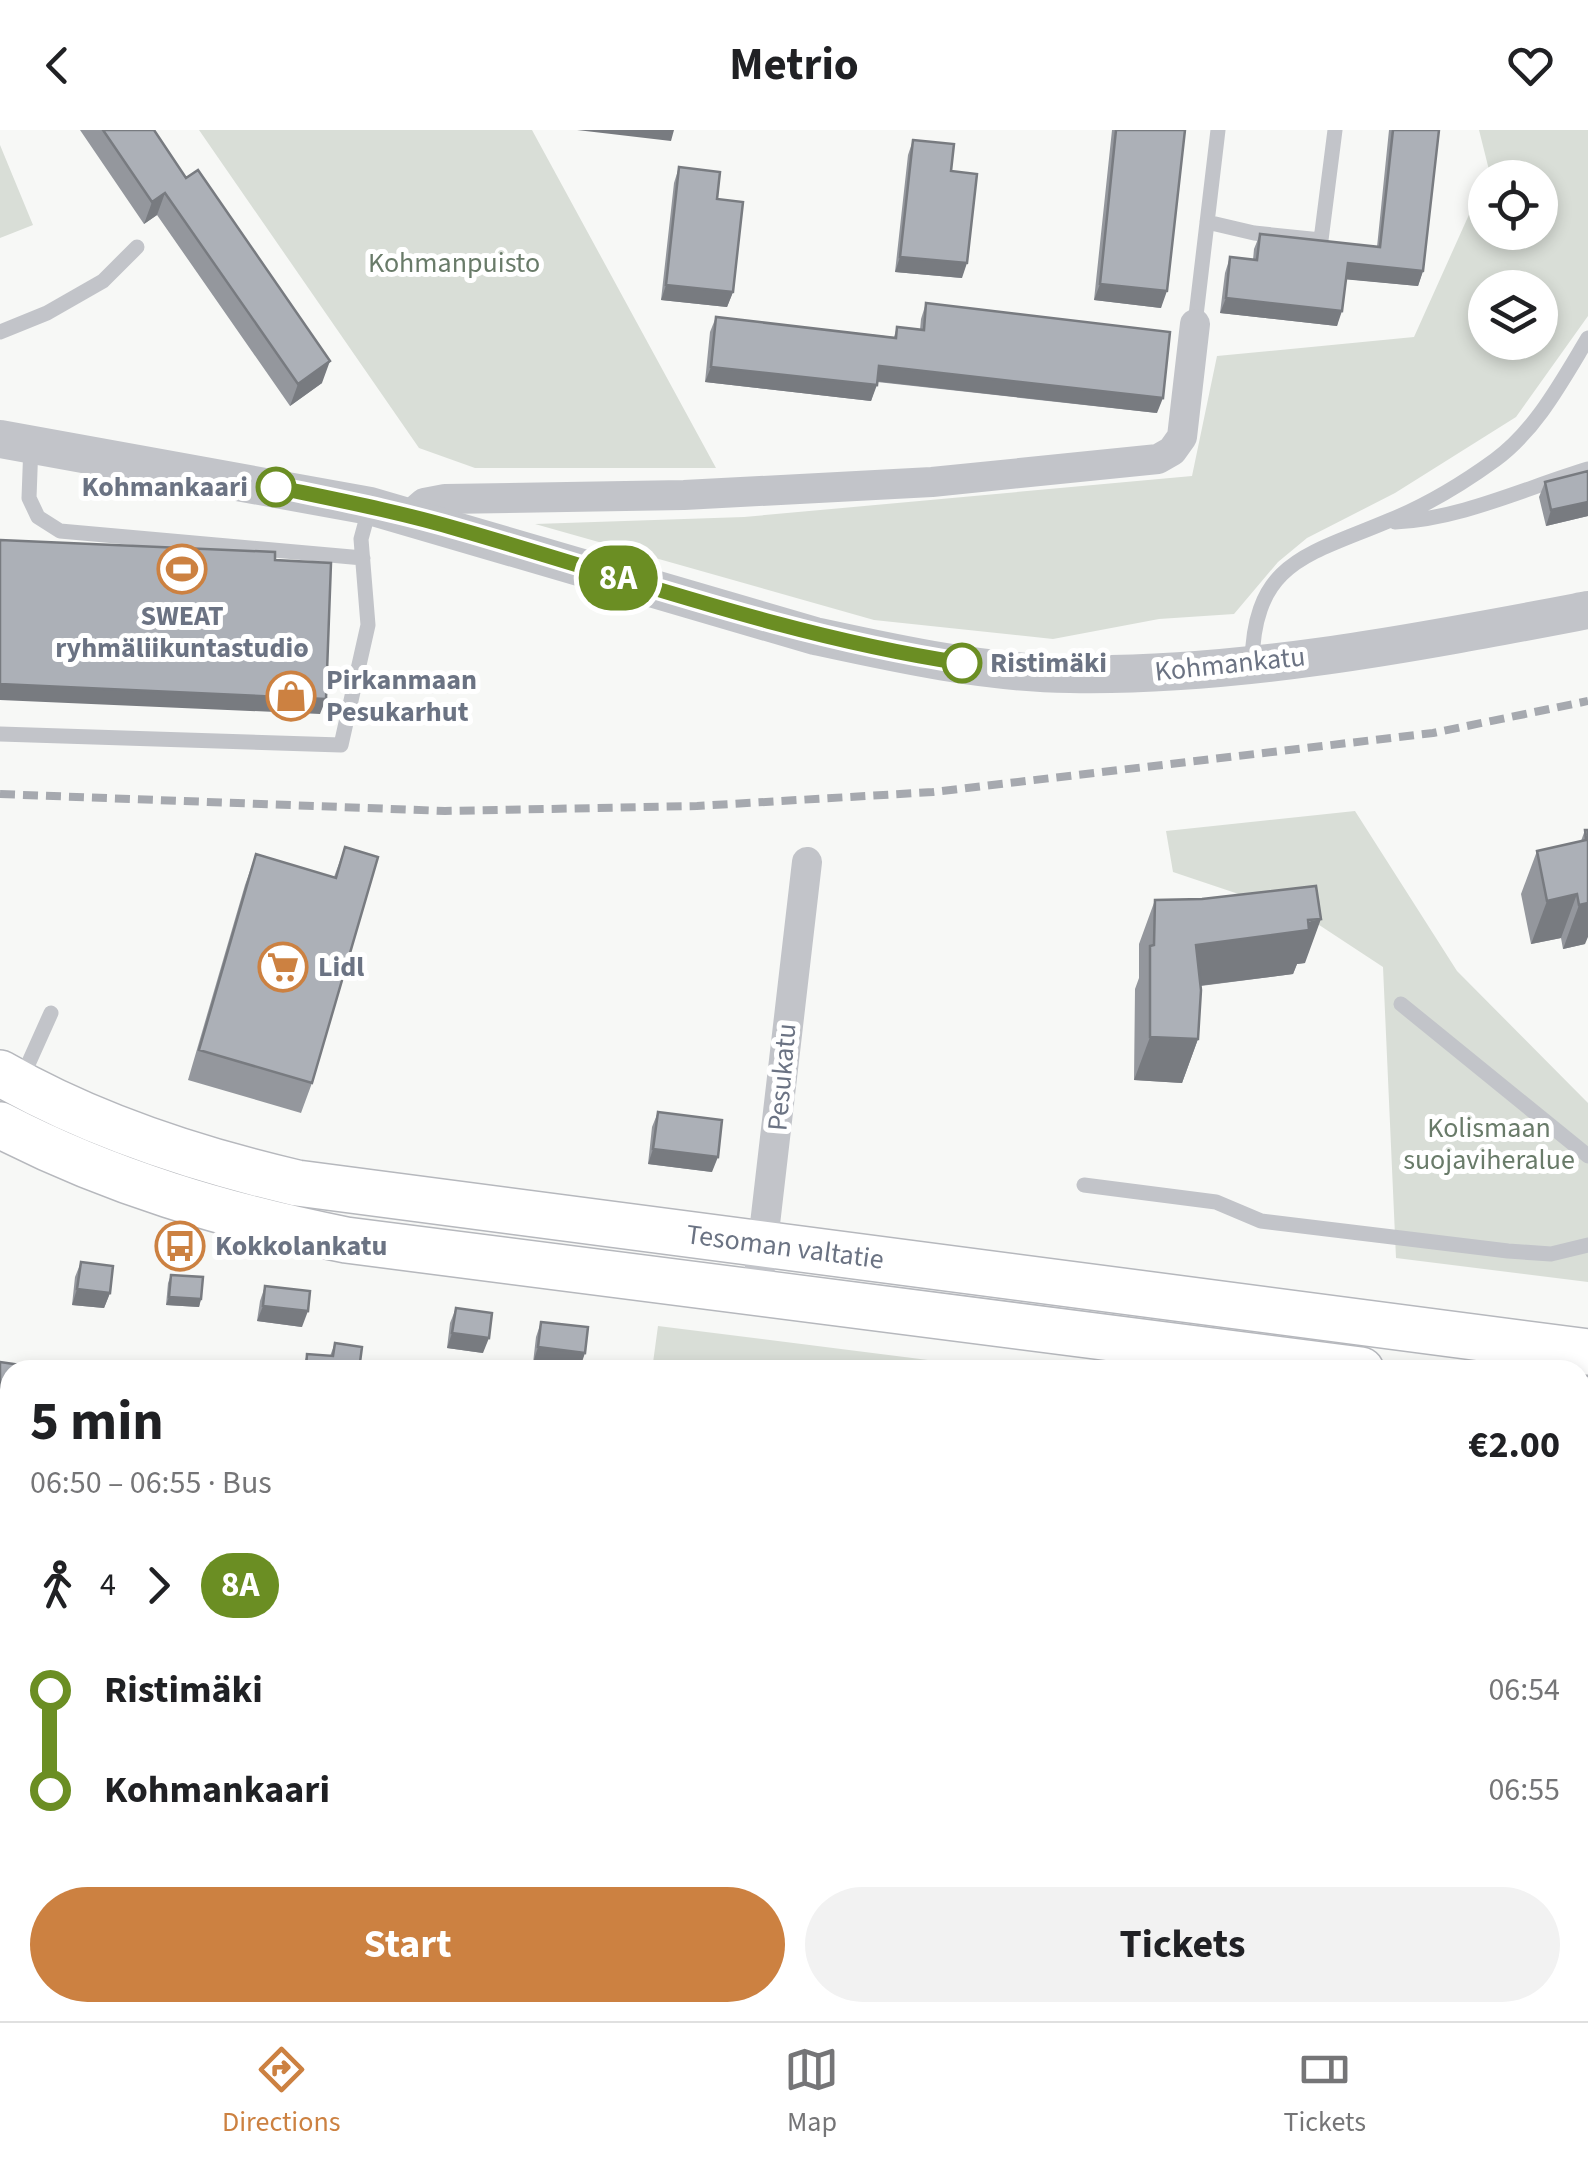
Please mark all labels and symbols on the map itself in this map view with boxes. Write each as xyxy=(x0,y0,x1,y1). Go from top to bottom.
park label: Kohmanpuisto xyxy=(368,243,540,283)
place label: Kohmankaari xyxy=(82,467,248,507)
marker: Kohmankaari xyxy=(257,468,295,506)
sports icon: SWEAT ryhmäliikuntastudio xyxy=(156,543,208,595)
line badge: 8A xyxy=(573,546,663,610)
place label: SWEAT ryhmäliikuntastudio xyxy=(55,596,309,668)
street label: Kohmankatu xyxy=(1153,636,1307,692)
place label: Ristimäki xyxy=(990,643,1107,683)
marker: Ristimäki xyxy=(943,644,981,682)
place label: Pirkanmaan Pesukarhut xyxy=(326,660,477,732)
shop icon: Pirkanmaan Pesukarhut xyxy=(265,670,317,722)
supermarket icon: Lidl xyxy=(257,941,309,993)
place label: Lidl xyxy=(318,947,364,987)
street label: Pesukatu xyxy=(757,1021,807,1133)
park label: Kolismaan suojaviheralue xyxy=(1403,1108,1575,1180)
street label: Tesoman valtatie xyxy=(684,1214,886,1280)
bus stop icon: Kokkolankatu xyxy=(154,1220,206,1272)
place label: Kokkolankatu xyxy=(215,1226,387,1266)

